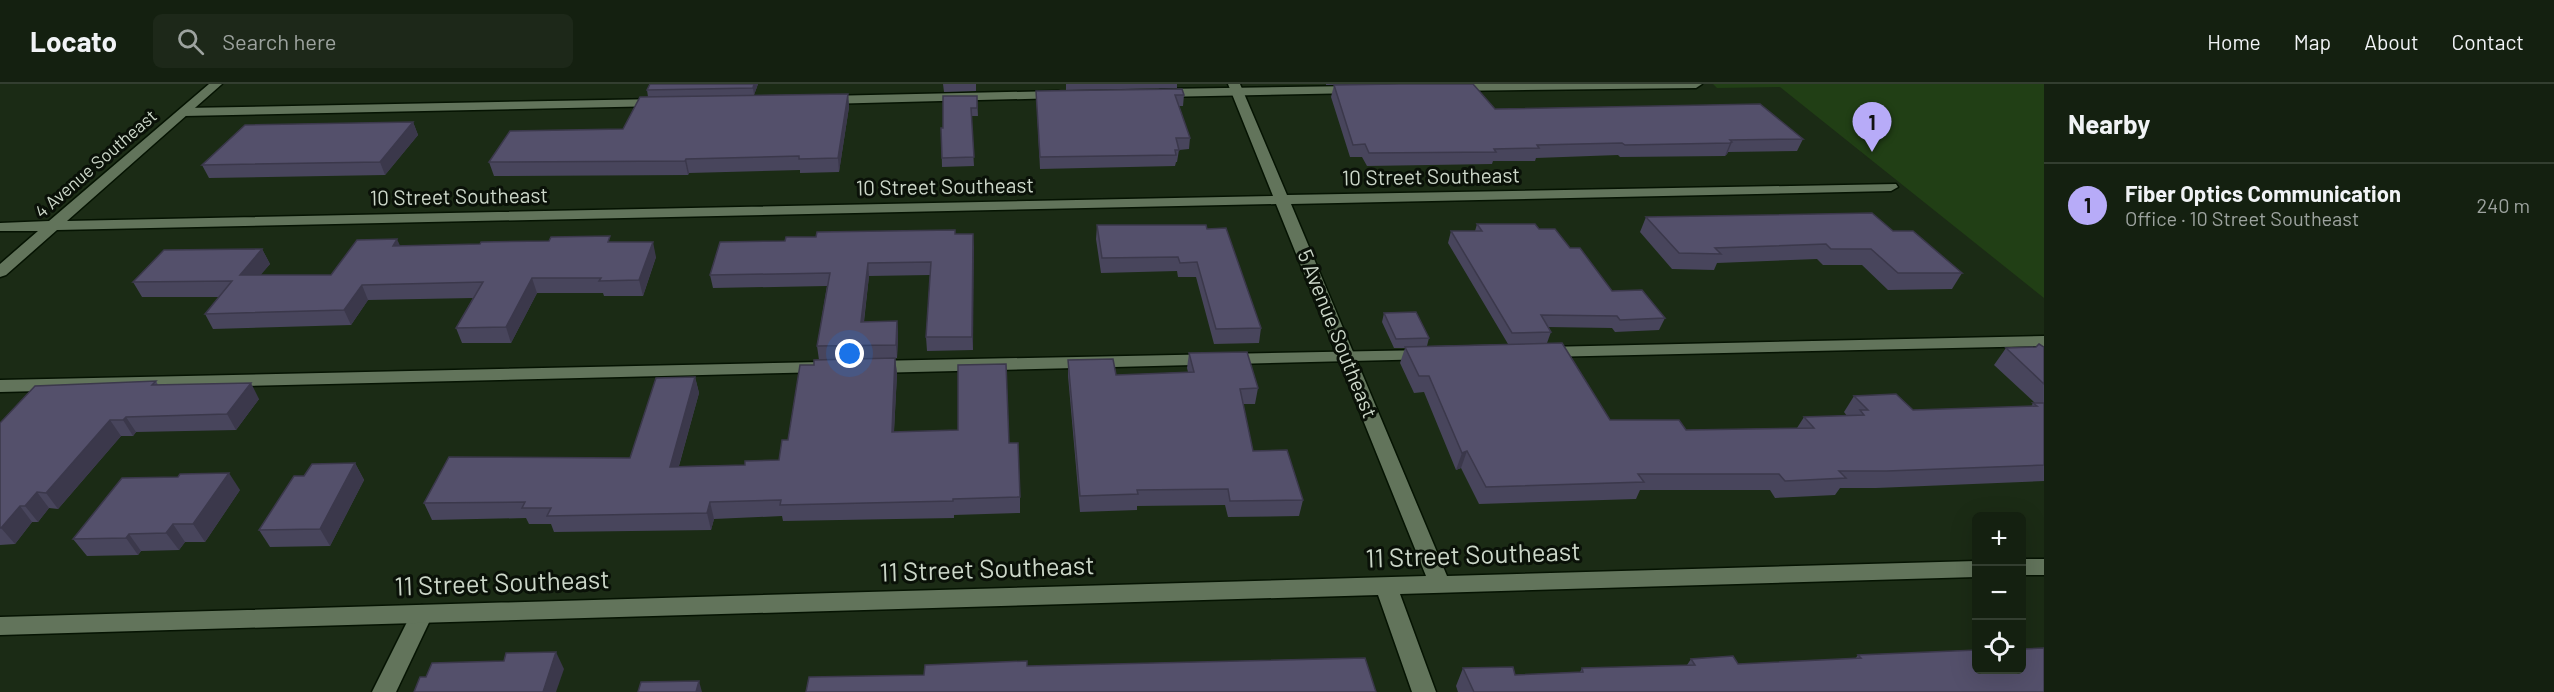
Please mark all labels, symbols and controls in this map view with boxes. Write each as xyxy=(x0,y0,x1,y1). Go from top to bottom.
search box xyxy=(153,14,573,68)
text: Locato xyxy=(30,24,117,58)
icon: search xyxy=(174,25,207,58)
text: Search here xyxy=(222,28,337,54)
text: Home xyxy=(2207,29,2261,54)
text: Map xyxy=(2294,29,2331,54)
text: About xyxy=(2364,29,2419,54)
text: Contact xyxy=(2452,29,2524,54)
pin: 1 xyxy=(1852,103,1892,152)
street label: 4 Avenue Southeast xyxy=(30,104,161,222)
text: Nearby xyxy=(2068,108,2150,139)
street label: 10 Street Southeast xyxy=(1342,161,1520,190)
street label: 10 Street Southeast xyxy=(856,171,1034,200)
text: Fiber Optics Communication xyxy=(2125,180,2401,206)
street label: 10 Street Southeast xyxy=(370,181,548,210)
text: 1 xyxy=(2084,193,2091,217)
text: 240 m xyxy=(2476,193,2530,217)
text: Office · 10 Street Southeast xyxy=(2125,206,2359,230)
street label: 5 Avenue Southeast xyxy=(1293,246,1384,421)
your location xyxy=(835,339,864,368)
map controls xyxy=(1972,512,2026,674)
button: + xyxy=(1972,512,2026,566)
street label: 11 Street Southeast xyxy=(1365,534,1581,573)
street label: 11 Street Southeast xyxy=(879,548,1095,587)
street label: 11 Street Southeast xyxy=(394,562,610,601)
button: − xyxy=(1972,566,2026,620)
button: locate xyxy=(1972,620,2026,674)

